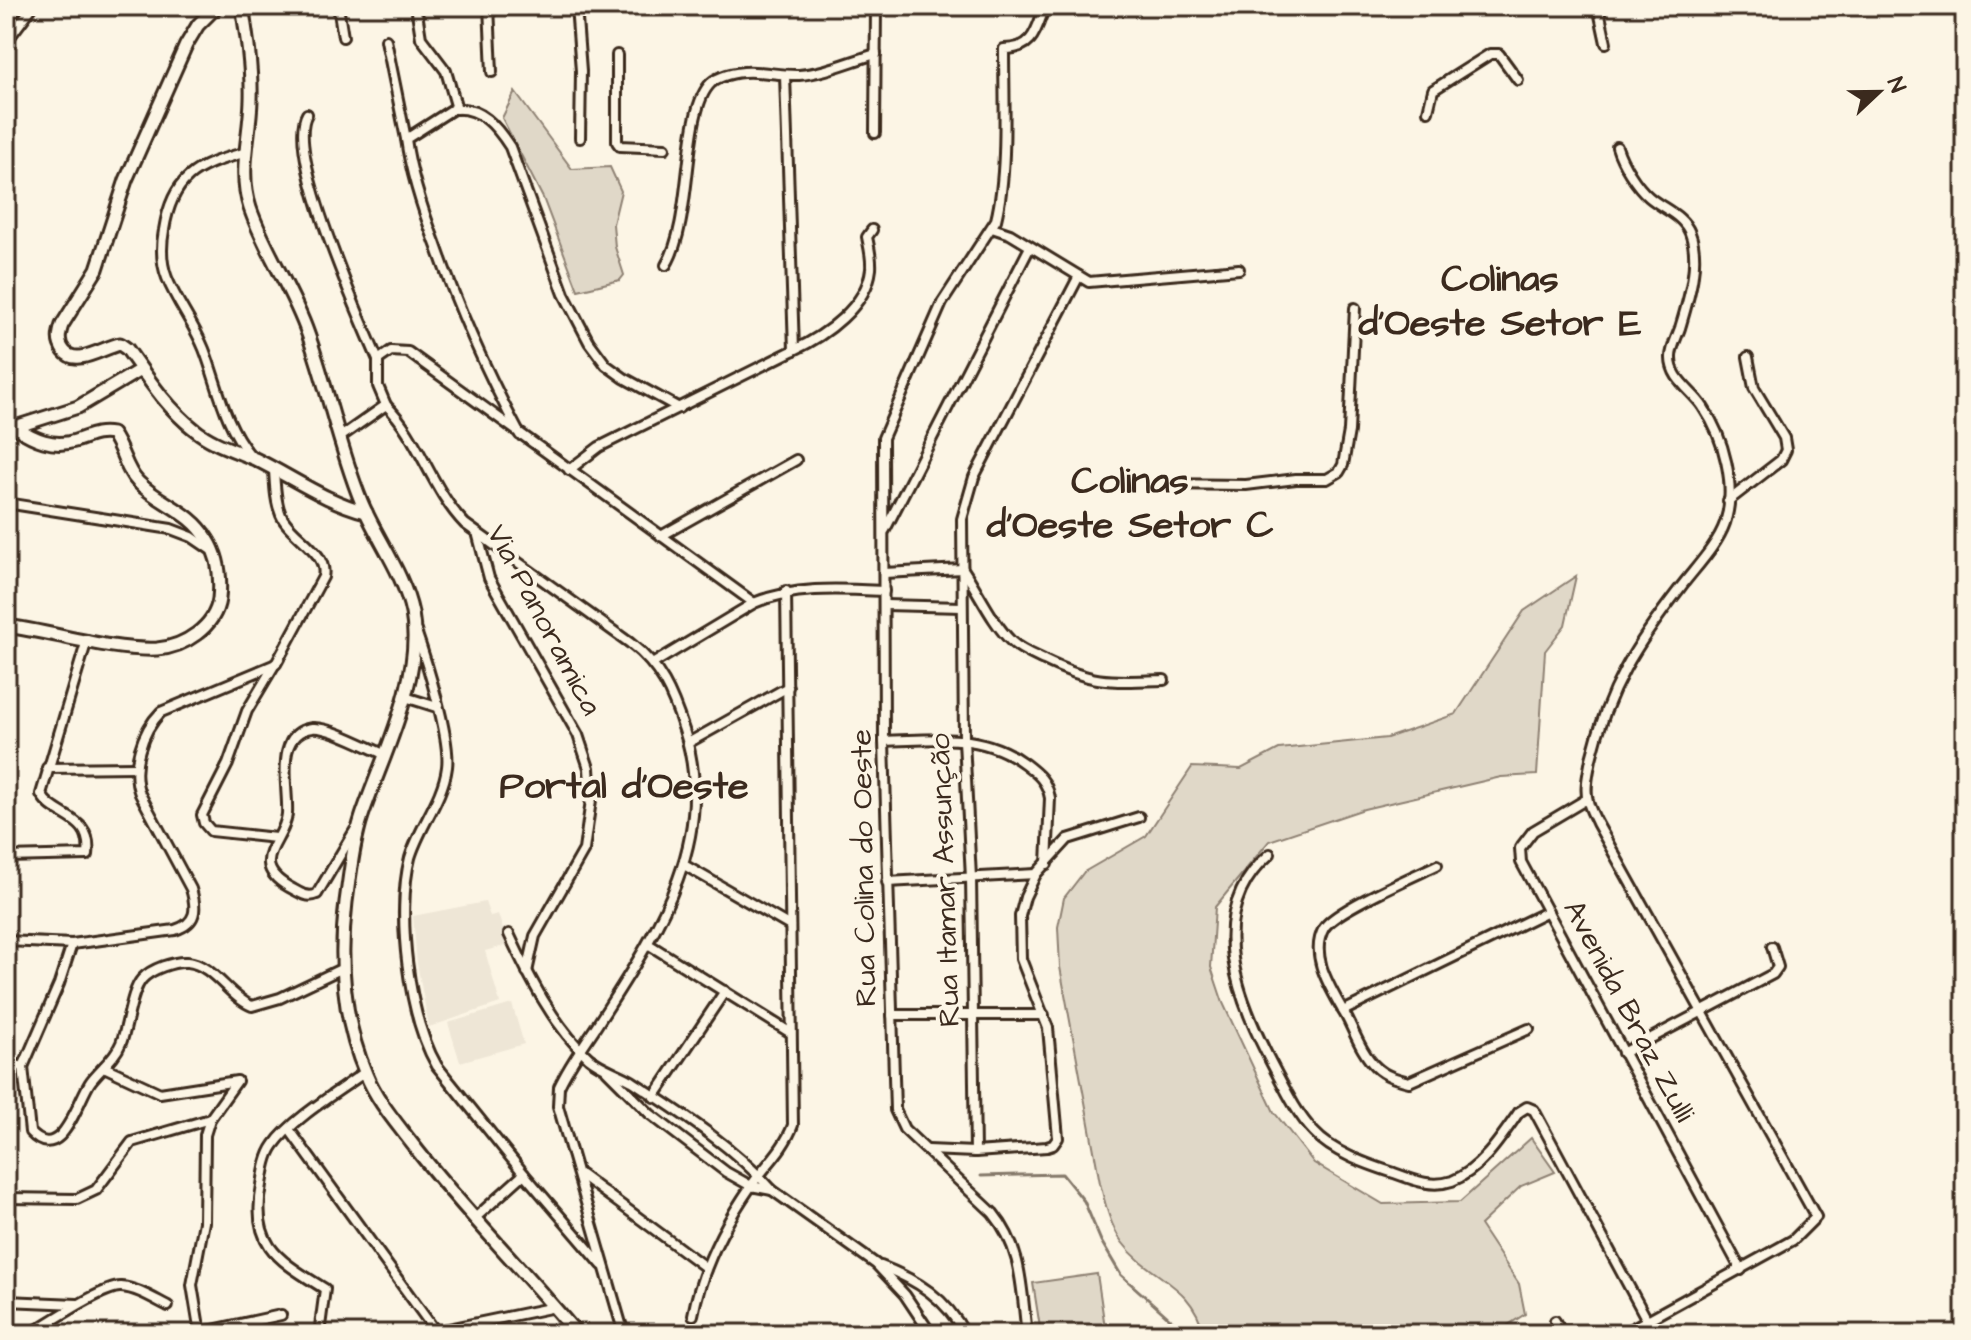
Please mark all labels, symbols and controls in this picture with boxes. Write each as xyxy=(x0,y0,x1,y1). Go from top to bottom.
north arrow xyxy=(1839,52,1919,132)
text: N xyxy=(1879,73,1913,97)
district label: Colinas d'Oeste Setor E xyxy=(1358,254,1642,350)
district label: Colinas d'Oeste Setor C xyxy=(986,456,1273,552)
street label: Via Panoramica xyxy=(476,517,612,723)
street label: Rua Colina do Oeste xyxy=(841,729,887,1007)
street label: Rua Itamar Assunção xyxy=(919,732,971,1027)
district label: Portal d'Oeste xyxy=(499,761,749,813)
street label: Avenida Braz Zulli xyxy=(1553,893,1705,1130)

